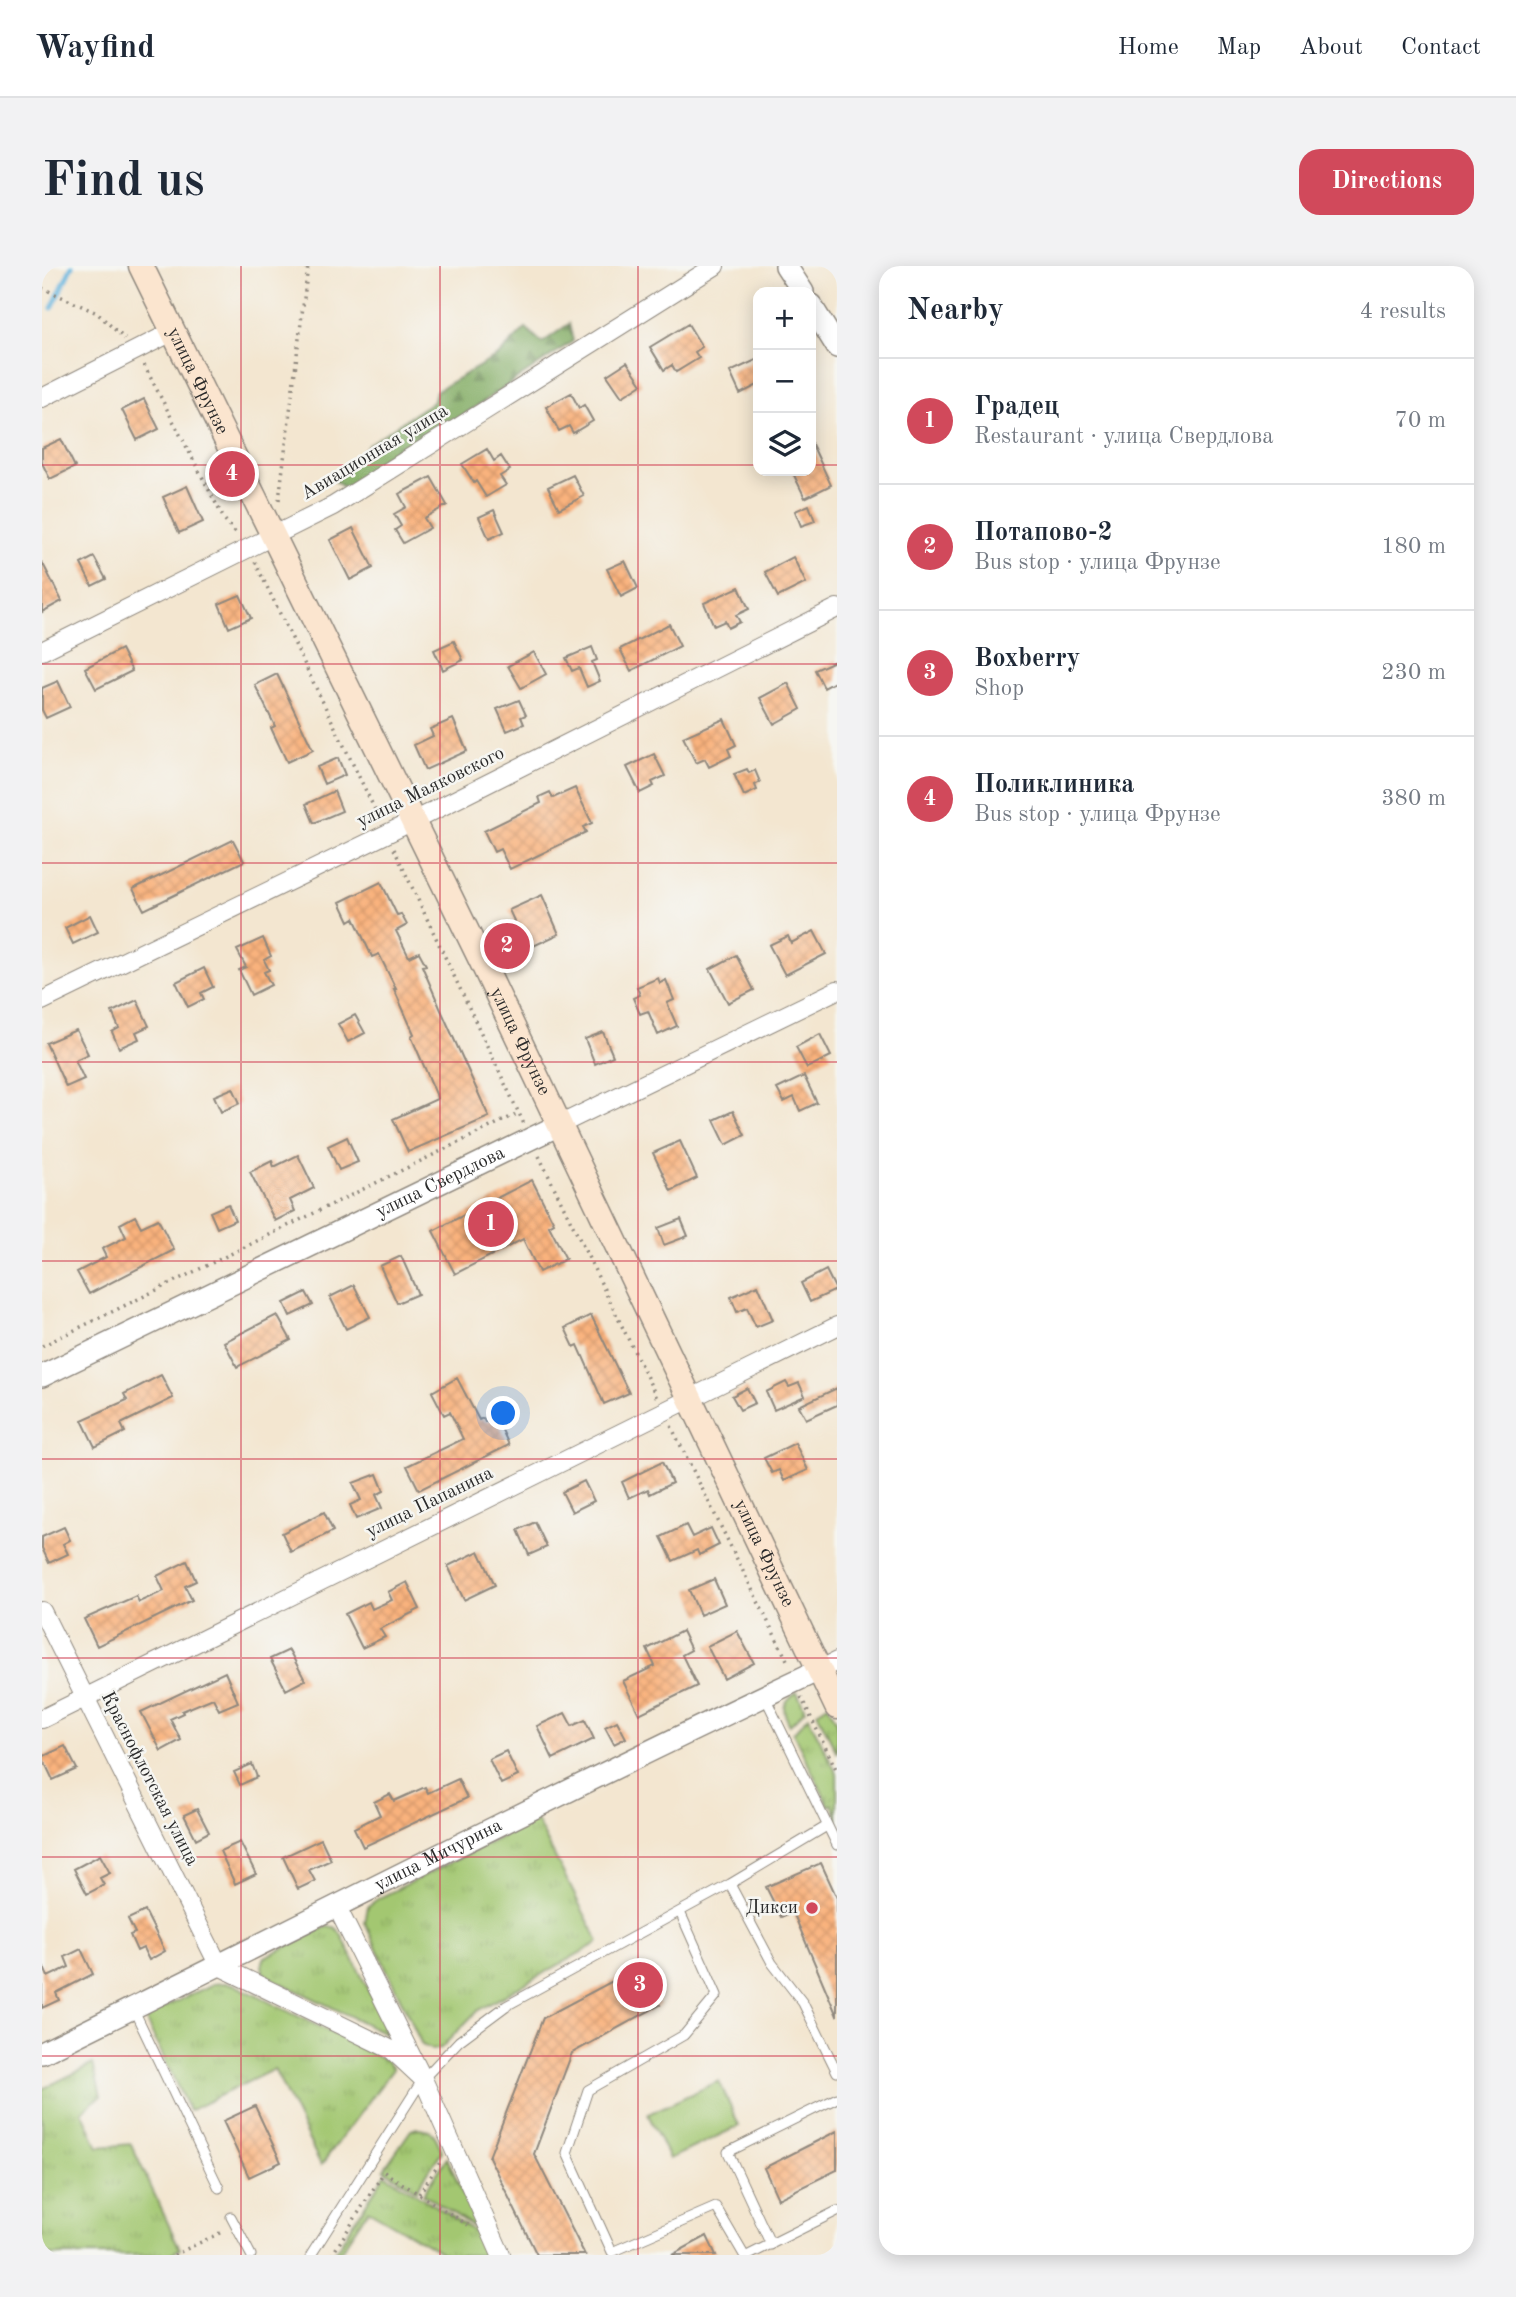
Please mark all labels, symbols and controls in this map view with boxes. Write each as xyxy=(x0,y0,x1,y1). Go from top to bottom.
text: Wayfind xyxy=(35,32,155,65)
text: Home xyxy=(1118,36,1179,60)
text: Map xyxy=(1217,36,1261,60)
text: About xyxy=(1299,36,1363,60)
text: Contact xyxy=(1401,36,1481,60)
button: Directions xyxy=(1299,149,1474,215)
text: Find us xyxy=(42,158,205,207)
map controls xyxy=(753,287,816,476)
button: + xyxy=(753,287,816,350)
text: Nearby xyxy=(907,296,1004,326)
text: 4 results xyxy=(1360,300,1446,323)
street label: улица Фрунзе xyxy=(163,324,232,438)
button: − xyxy=(753,350,816,413)
text: Градец xyxy=(974,394,1059,420)
street label: Авиационная улица xyxy=(298,401,452,504)
text: 1 xyxy=(923,409,937,432)
text: 70 m xyxy=(1395,409,1446,432)
button: layers xyxy=(753,413,816,476)
text: Restaurant · улица Свердлова xyxy=(974,425,1274,448)
pin: 4 xyxy=(209,448,255,500)
text: Потапово-2 xyxy=(974,520,1113,546)
text: 2 xyxy=(923,535,937,558)
text: 180 m xyxy=(1381,535,1446,558)
text: Bus stop · улица Фрунзе xyxy=(974,551,1221,574)
text: Boxberry xyxy=(974,646,1080,672)
text: 3 xyxy=(923,661,937,684)
text: 230 m xyxy=(1381,661,1446,684)
text: Shop xyxy=(974,677,1024,700)
street label: улица Маяковского xyxy=(354,744,508,832)
text: Поликлиника xyxy=(974,772,1135,798)
text: 4 xyxy=(923,787,937,810)
text: 380 m xyxy=(1381,787,1446,810)
text: Bus stop · улица Фрунзе xyxy=(974,803,1221,826)
pin: 2 xyxy=(484,920,530,972)
street label: улица Фрунзе xyxy=(486,985,553,1098)
street label: улица Свердлова xyxy=(373,1143,509,1222)
pin: 1 xyxy=(468,1198,514,1250)
your location xyxy=(486,1396,520,1430)
street label: улица Папанина xyxy=(364,1464,497,1542)
street label: улица Фрунзе xyxy=(730,1496,797,1610)
street label: Краснофлотская улица xyxy=(97,1689,202,1870)
street label: улица Мичурина xyxy=(372,1815,506,1895)
place label: Дикси xyxy=(746,1899,798,1918)
marker: Дикси xyxy=(804,1900,820,1916)
pin: 3 xyxy=(617,1959,663,2011)

